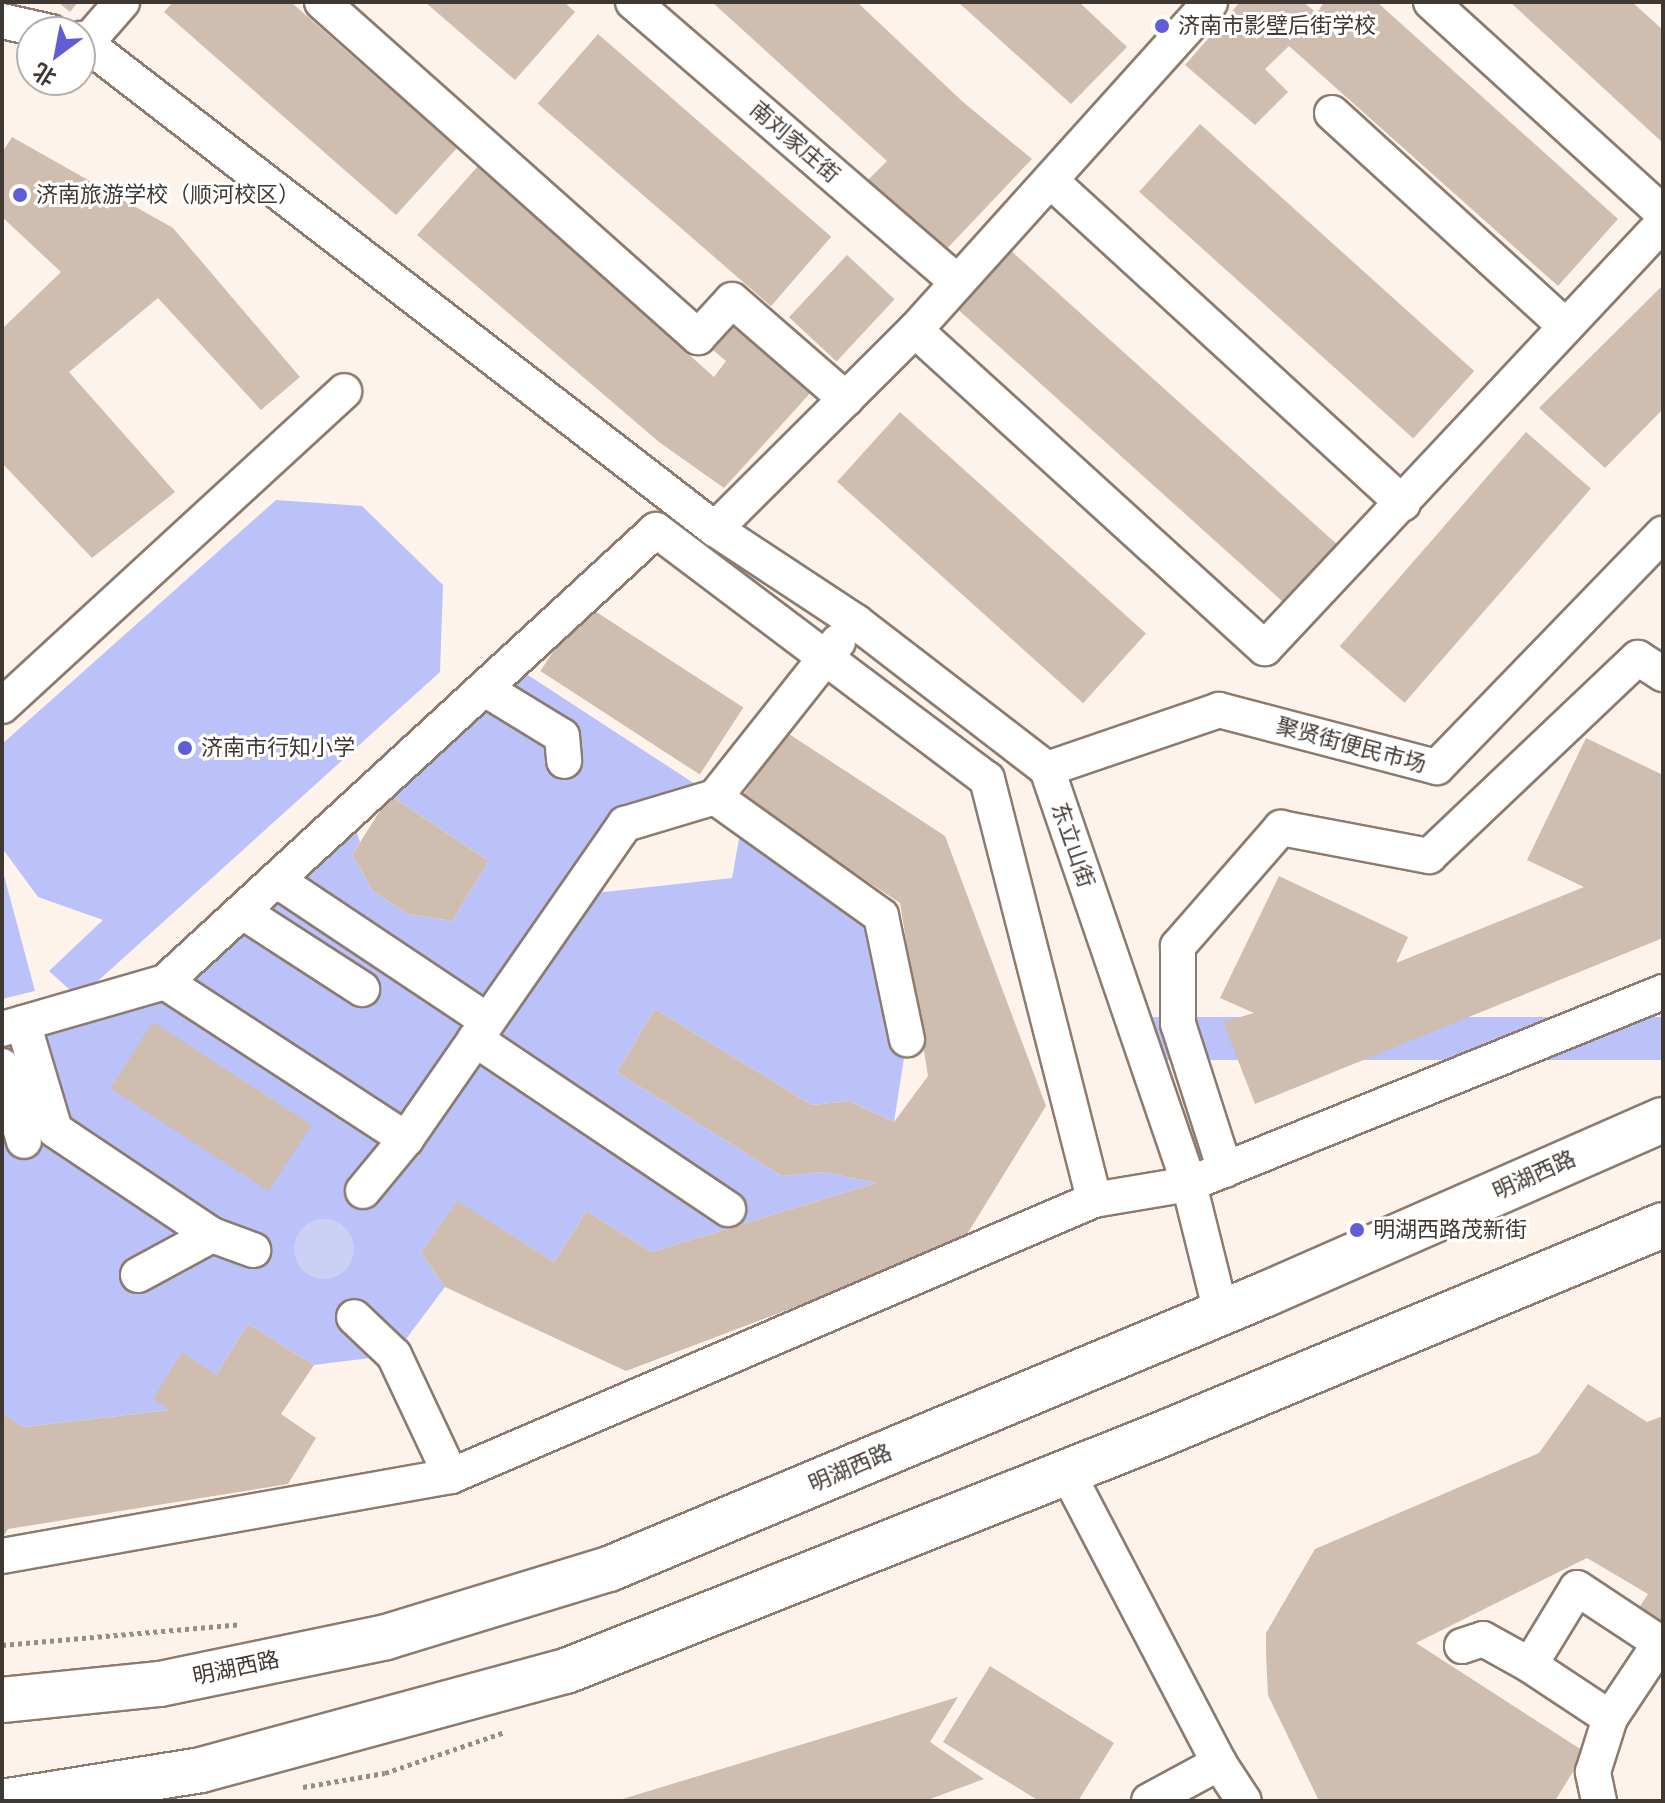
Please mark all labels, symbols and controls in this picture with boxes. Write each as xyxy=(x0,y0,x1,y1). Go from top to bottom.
place label: 济南市影壁后街学校 xyxy=(1178,13,1376,39)
north arrow xyxy=(16,16,96,96)
marker: 济南市影壁后街学校 xyxy=(1153,17,1171,35)
text: 北 xyxy=(28,57,61,92)
street label: 南刘家庄街 xyxy=(745,96,845,188)
place label: 济南旅游学校（顺河校区） xyxy=(36,182,300,208)
marker: 济南旅游学校（顺河校区） xyxy=(11,186,29,204)
street label: 聚贤街便民市场 xyxy=(1273,712,1429,778)
place label: 济南市行知小学 xyxy=(201,735,355,761)
marker: 济南市行知小学 xyxy=(176,739,194,757)
street label: 东立山街 xyxy=(1046,799,1100,891)
street label: 明湖西路 xyxy=(1488,1145,1580,1205)
place label: 明湖西路茂新街 xyxy=(1373,1217,1527,1243)
marker: 明湖西路茂新街 xyxy=(1348,1221,1366,1239)
street label: 明湖西路 xyxy=(804,1439,896,1497)
street label: 明湖西路 xyxy=(190,1646,282,1690)

